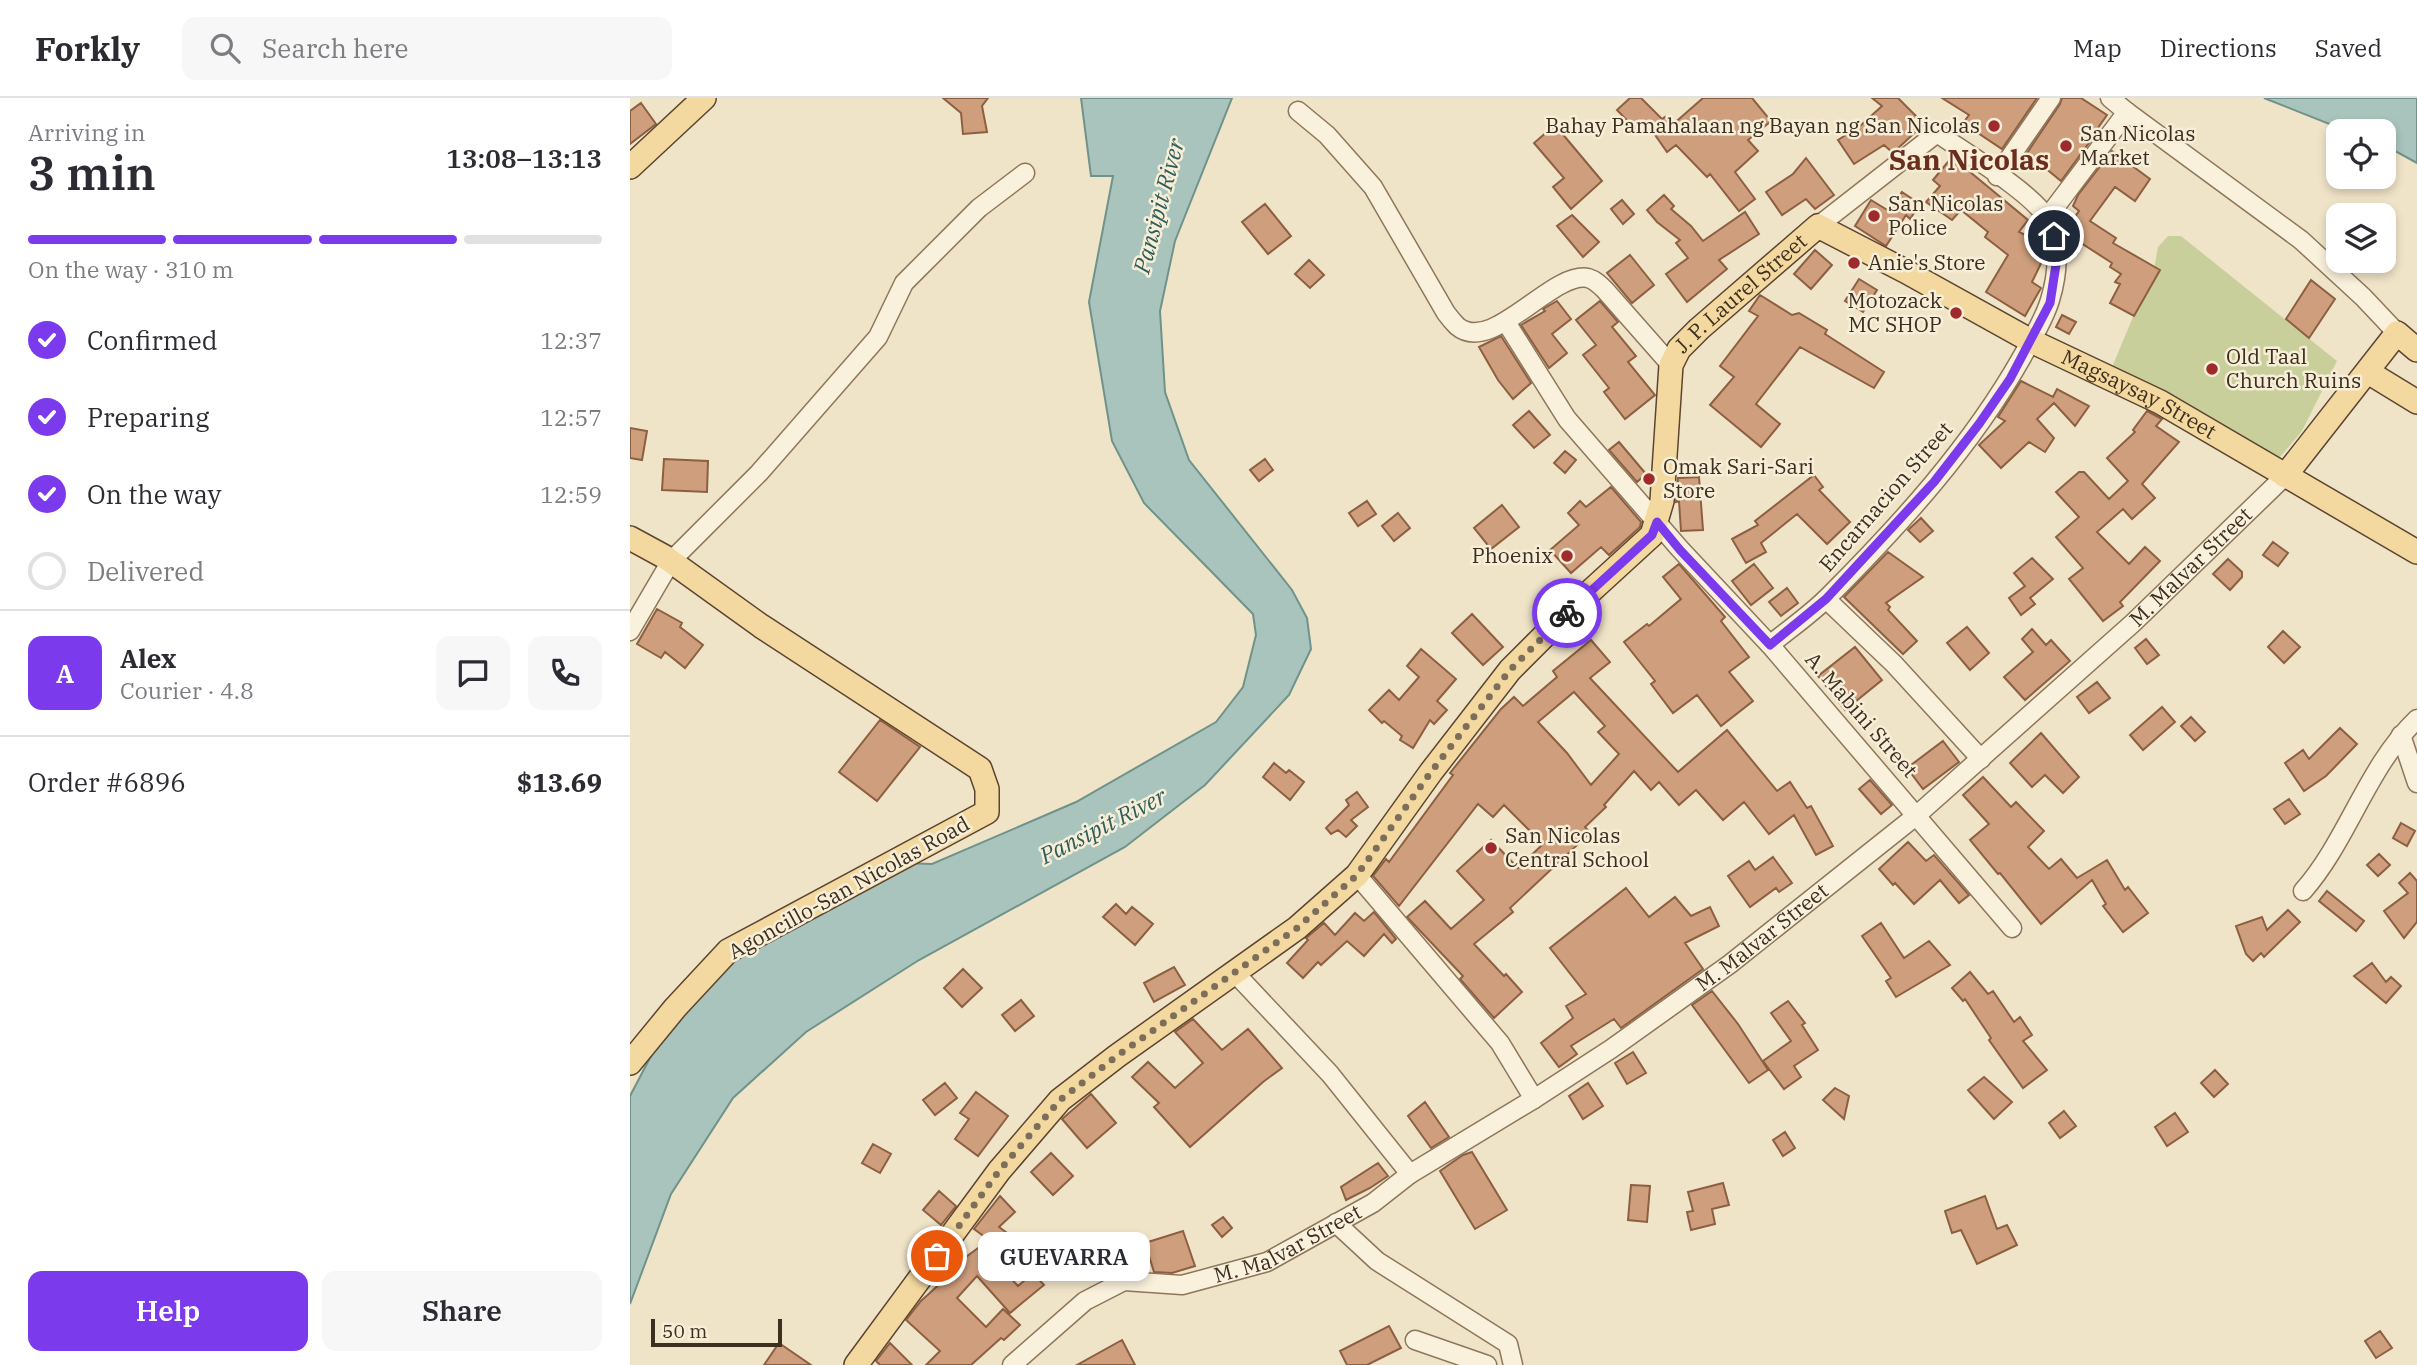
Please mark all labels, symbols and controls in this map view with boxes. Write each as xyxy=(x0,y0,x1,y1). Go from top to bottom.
search box xyxy=(182,17,672,80)
text: Forkly xyxy=(35,27,140,70)
icon: search xyxy=(206,29,244,67)
text: Search here xyxy=(262,31,409,65)
text: Map xyxy=(2073,32,2122,64)
text: Directions xyxy=(2160,32,2277,64)
text: Saved xyxy=(2315,32,2382,64)
place label: Bahay Pamahalaan ng Bayan ng San Nicolas xyxy=(1545,111,1980,139)
text: Arriving in xyxy=(28,117,145,147)
marker: Bahay Pamahalaan ng Bayan ng San Nicolas xyxy=(1986,118,2002,134)
place label: San Nicolas Market xyxy=(2080,119,2196,171)
map controls xyxy=(2326,119,2396,273)
button: locate xyxy=(2326,119,2396,189)
water label: Pansipit River xyxy=(1125,134,1191,277)
marker: San Nicolas Market xyxy=(2058,138,2074,154)
text: 13:08–13:13 xyxy=(446,141,602,175)
district label: San Nicolas xyxy=(1889,141,2049,178)
text: 3 min xyxy=(28,143,156,203)
place label: San Nicolas Police xyxy=(1888,189,2004,241)
button: layers xyxy=(2326,203,2396,273)
pin xyxy=(2024,206,2084,266)
marker: San Nicolas Police xyxy=(1866,208,1882,224)
icon: home xyxy=(2035,217,2073,255)
street label: J. P. Laurel Street xyxy=(1668,227,1812,359)
place label: Anie's Store xyxy=(1868,248,1986,276)
text: On the way · 310 m xyxy=(28,254,234,284)
marker: Anie's Store xyxy=(1846,255,1862,271)
place label: Motozack MC SHOP xyxy=(1848,286,1943,338)
marker: Motozack MC SHOP xyxy=(1948,305,1964,321)
icon: check xyxy=(28,321,66,359)
text: Confirmed xyxy=(87,323,218,357)
text: 12:37 xyxy=(540,325,602,355)
street label: Magsaysay Street xyxy=(2057,342,2222,445)
place label: Old Taal Church Ruins xyxy=(2226,342,2361,394)
marker: Old Taal Church Ruins xyxy=(2204,361,2220,377)
icon: check xyxy=(28,398,66,436)
text: Preparing xyxy=(87,400,209,434)
text: 12:57 xyxy=(540,402,602,432)
street label: Encarnacion Street xyxy=(1812,416,1958,577)
place label: Omak Sari-Sari Store xyxy=(1663,452,1814,504)
marker: Omak Sari-Sari Store xyxy=(1641,471,1657,487)
icon: check xyxy=(28,475,66,513)
text: On the way xyxy=(87,477,221,511)
text: 12:59 xyxy=(540,479,602,509)
street label: M. Malvar Street xyxy=(2123,500,2258,632)
place label: Phoenix xyxy=(1472,541,1553,569)
marker: Phoenix xyxy=(1559,548,1575,564)
text: Delivered xyxy=(87,554,204,588)
courier xyxy=(1532,578,1602,648)
icon: bike xyxy=(1548,594,1586,632)
button: chat xyxy=(436,636,510,710)
button: phone xyxy=(528,636,602,710)
text: Alex xyxy=(120,641,176,675)
street label: A. Mabini Street xyxy=(1799,646,1924,783)
text: A xyxy=(56,656,74,690)
text: Courier · 4.8 xyxy=(120,675,254,705)
text: Order #6896 xyxy=(28,765,186,799)
text: $13.69 xyxy=(517,765,602,799)
water label: Pansipit River xyxy=(1033,780,1172,870)
street label: Agoncillo-San Nicolas Road xyxy=(723,809,974,965)
place label: San Nicolas Central School xyxy=(1505,821,1649,873)
marker: San Nicolas Central School xyxy=(1483,840,1499,856)
street label: M. Malvar Street xyxy=(1690,876,1833,997)
street label: M. Malvar Street xyxy=(1211,1197,1366,1289)
pin xyxy=(907,1226,967,1286)
callout: GUEVARRA xyxy=(979,1232,1150,1280)
icon: bag xyxy=(918,1237,956,1275)
text: GUEVARRA xyxy=(999,1241,1129,1271)
button: Help xyxy=(28,1271,308,1351)
button: Share xyxy=(322,1271,602,1351)
scale bar xyxy=(651,1316,782,1348)
text: 50 m xyxy=(662,1319,707,1343)

